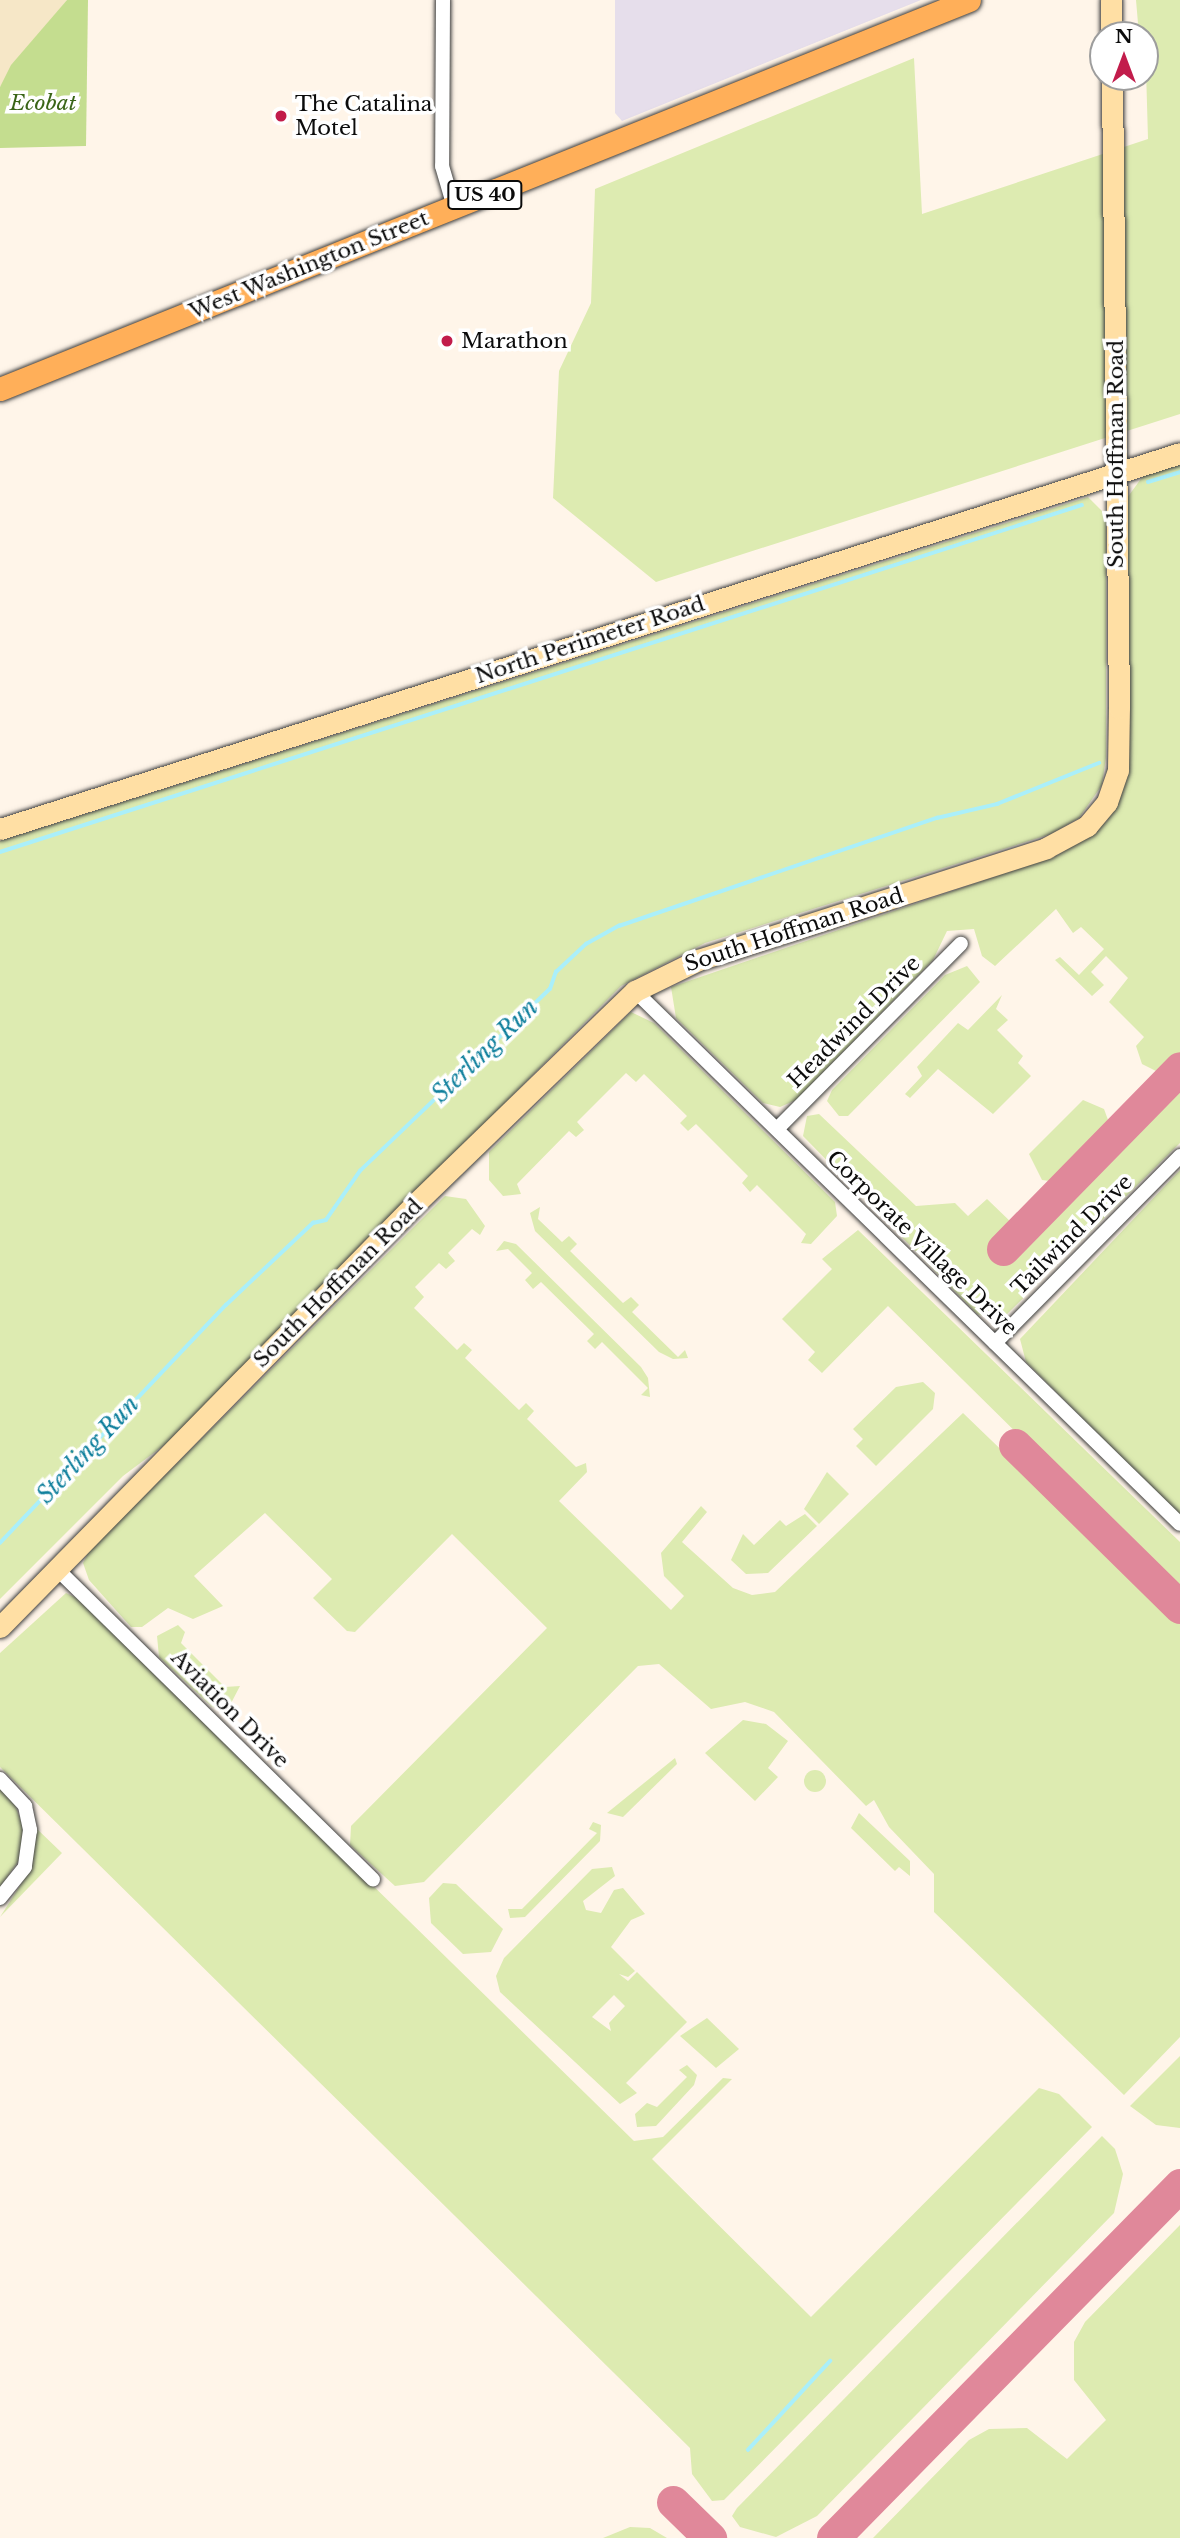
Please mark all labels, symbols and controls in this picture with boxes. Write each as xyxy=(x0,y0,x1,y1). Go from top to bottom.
north arrow xyxy=(1089,21,1159,91)
text: N xyxy=(1115,25,1133,48)
park label: Ecobat xyxy=(10,90,76,116)
place label: The Catalina Motel xyxy=(295,91,433,141)
marker: The Catalina Motel xyxy=(273,108,289,124)
road number: US 40 xyxy=(447,180,524,210)
street label: West Washington Street xyxy=(185,205,433,325)
place label: Marathon xyxy=(461,328,568,354)
marker: Marathon xyxy=(439,333,455,349)
street label: South Hoffman Road xyxy=(1103,340,1129,568)
street label: North Perimeter Road xyxy=(472,591,708,689)
street label: South Hoffman Road xyxy=(682,883,906,977)
street label: Headwind Drive xyxy=(783,951,925,1093)
water label: Sterling Run xyxy=(426,994,544,1108)
street label: Corporate Village Drive xyxy=(821,1145,1023,1341)
street label: Tailwind Drive xyxy=(1007,1170,1137,1300)
street label: South Hoffman Road xyxy=(248,1193,428,1373)
water label: Sterling Run xyxy=(31,1391,145,1509)
street label: Aviation Drive xyxy=(166,1645,294,1773)

